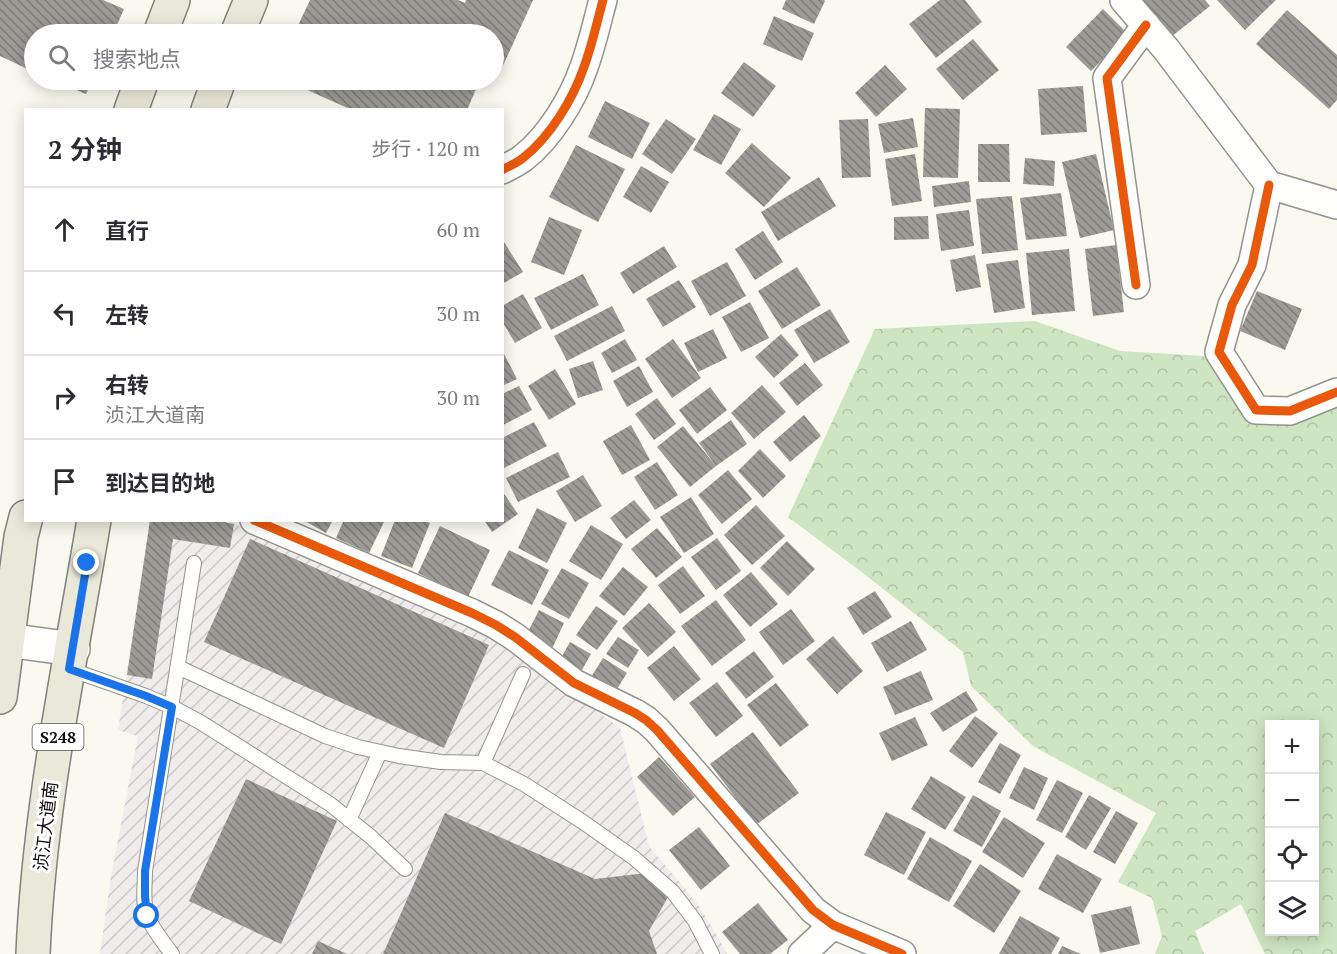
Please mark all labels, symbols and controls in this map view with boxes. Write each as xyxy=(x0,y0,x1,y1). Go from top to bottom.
search box xyxy=(24,24,504,90)
icon: search xyxy=(45,41,78,74)
text: 搜索地点 xyxy=(93,44,181,73)
text: 2 分钟 xyxy=(48,132,122,166)
text: 步行 · 120 m xyxy=(371,135,480,162)
icon: ahead xyxy=(48,213,81,246)
text: 直行 xyxy=(105,216,149,245)
text: 60 m xyxy=(437,216,480,243)
icon: left xyxy=(48,297,81,330)
text: 左转 xyxy=(105,300,149,329)
text: 30 m xyxy=(437,300,480,327)
text: 右转 xyxy=(105,370,149,399)
icon: right xyxy=(48,381,81,414)
text: 30 m xyxy=(437,384,480,411)
text: 浈江大道南 xyxy=(105,401,205,428)
icon: arrive xyxy=(48,465,81,498)
text: 到达目的地 xyxy=(105,468,215,497)
route end xyxy=(73,549,99,575)
map controls xyxy=(1265,720,1319,936)
button: + xyxy=(1265,720,1319,774)
road number: S248 xyxy=(32,724,84,750)
button: − xyxy=(1265,774,1319,828)
street label: 浈江大道南 xyxy=(28,780,62,872)
button: locate xyxy=(1265,828,1319,882)
button: layers xyxy=(1265,882,1319,936)
route start xyxy=(133,902,159,928)

